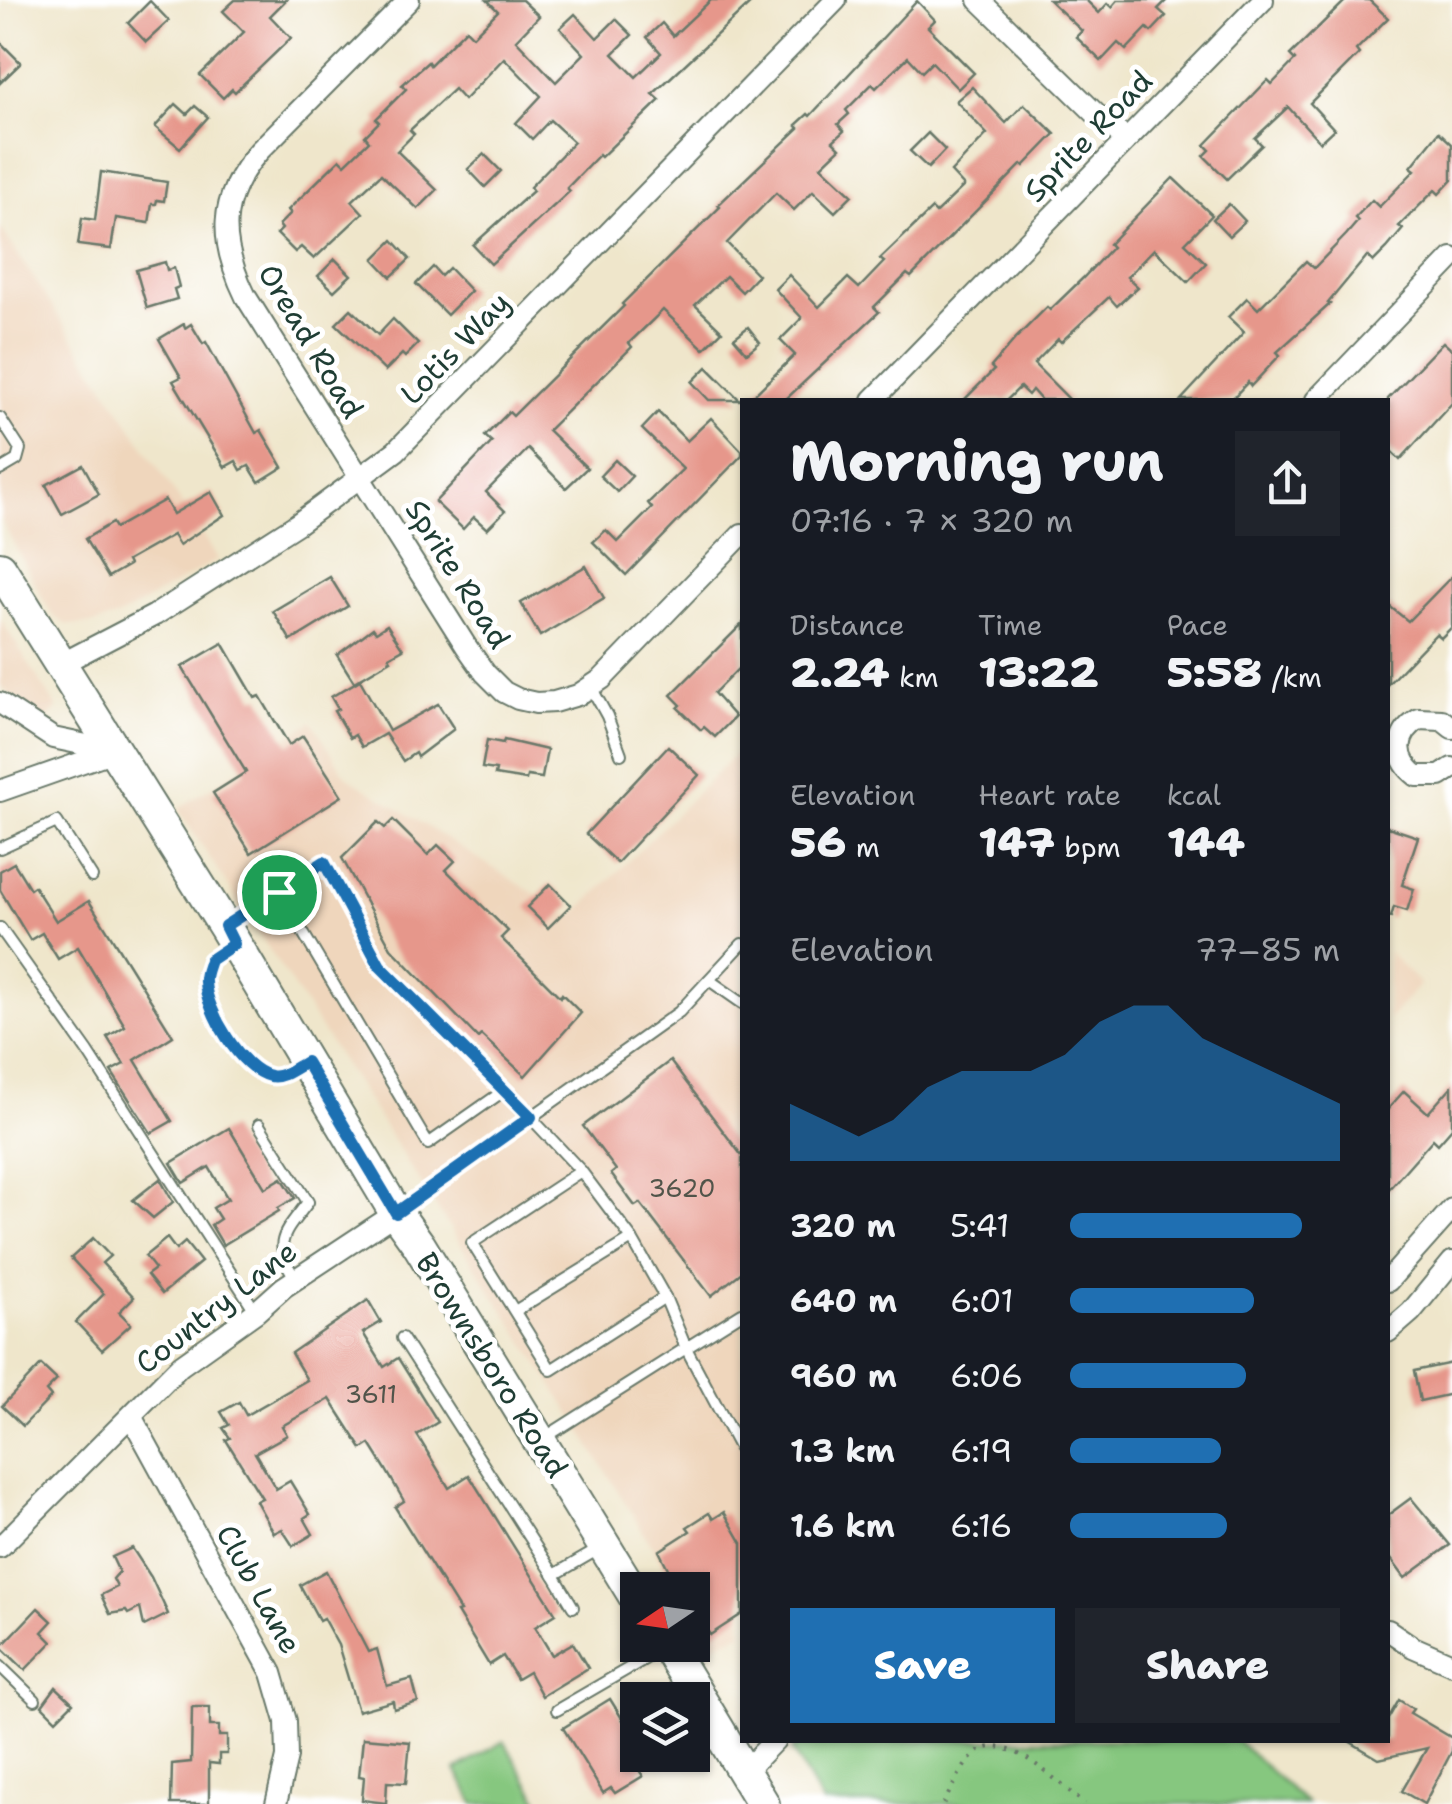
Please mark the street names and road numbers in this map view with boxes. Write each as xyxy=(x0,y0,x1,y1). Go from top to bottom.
street label: Sprite Road xyxy=(1015,61,1161,211)
street label: Oread Road xyxy=(249,256,373,426)
street label: Lotis Way xyxy=(391,283,519,413)
street label: Sprite Road xyxy=(396,492,520,656)
street label: Country Lane xyxy=(127,1231,305,1383)
street label: Brownsboro Road xyxy=(406,1245,578,1485)
street label: Club Lane xyxy=(207,1517,311,1661)

